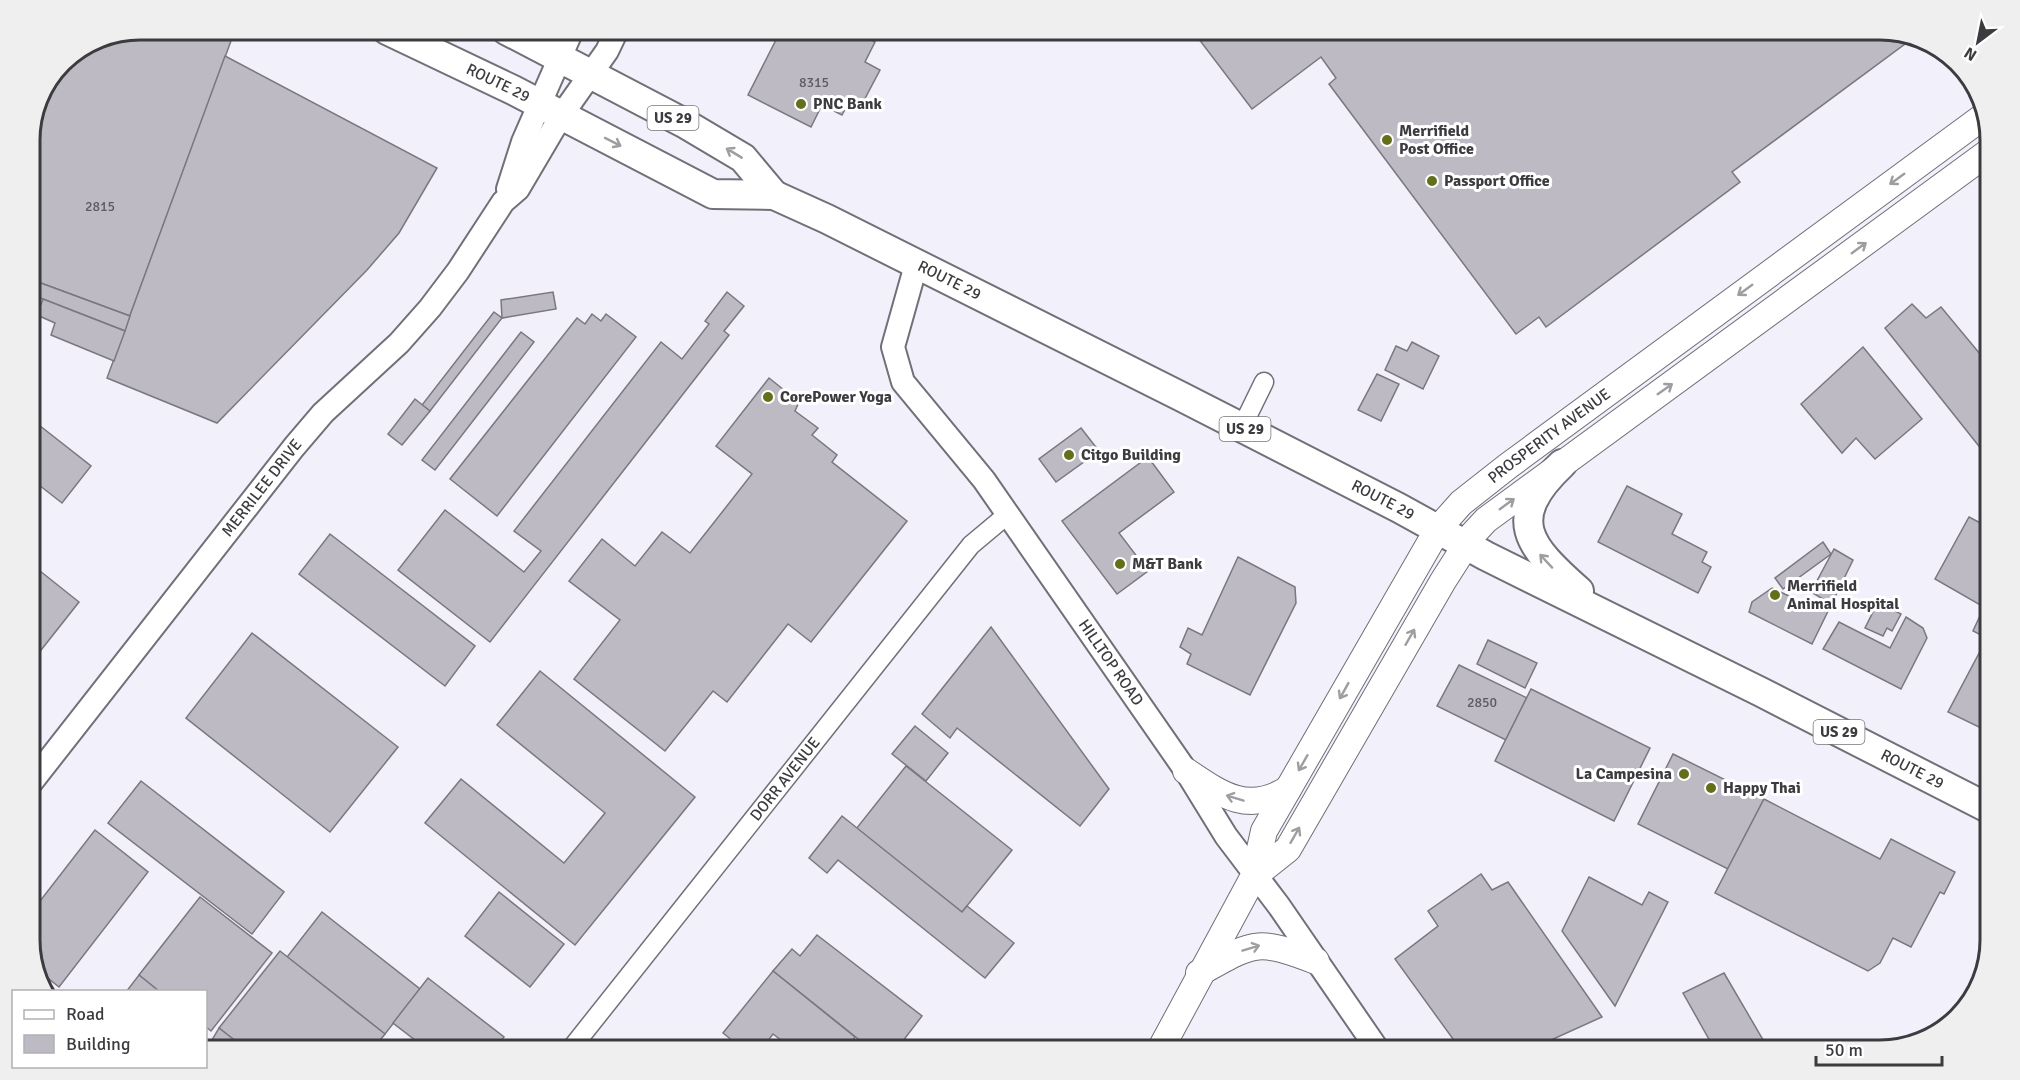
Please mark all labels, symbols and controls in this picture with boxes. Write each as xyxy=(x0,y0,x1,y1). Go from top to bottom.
north arrow xyxy=(1948,12,2008,72)
text: N xyxy=(1961,42,1981,65)
street label: ROUTE 29 xyxy=(463,59,533,107)
house number: 8315 xyxy=(799,74,829,91)
place label: PNC Bank xyxy=(813,94,883,114)
marker: PNC Bank xyxy=(794,97,808,111)
road number: US 29 xyxy=(648,106,698,130)
place label: Merrifield Post Office xyxy=(1399,121,1474,159)
marker: Merrifield Post Office xyxy=(1380,133,1394,147)
one-way arrow xyxy=(603,137,621,148)
one-way arrow xyxy=(726,146,743,158)
place label: Passport Office xyxy=(1444,171,1550,191)
one-way arrow xyxy=(1890,173,1906,186)
marker: Passport Office xyxy=(1425,174,1439,188)
house number: 2815 xyxy=(85,198,115,215)
one-way arrow xyxy=(1851,242,1867,254)
street label: ROUTE 29 xyxy=(914,256,984,305)
one-way arrow xyxy=(1738,284,1754,297)
one-way arrow xyxy=(1656,383,1672,396)
street label: PROSPERITY AVENUE xyxy=(1484,384,1615,488)
place label: CorePower Yoga xyxy=(780,387,892,407)
marker: CorePower Yoga xyxy=(761,390,775,404)
road number: US 29 xyxy=(1220,417,1270,441)
street label: MERRILEE DRIVE xyxy=(217,435,306,541)
place label: Citgo Building xyxy=(1081,445,1181,465)
marker: Citgo Building xyxy=(1062,448,1076,462)
street label: ROUTE 29 xyxy=(1348,475,1418,525)
one-way arrow xyxy=(1498,498,1514,511)
one-way arrow xyxy=(1539,553,1553,568)
place label: M&T Bank xyxy=(1132,554,1203,574)
marker: M&T Bank xyxy=(1113,557,1127,571)
place label: Merrifield Animal Hospital xyxy=(1787,576,1899,614)
marker: Merrifield Animal Hospital xyxy=(1768,588,1782,602)
street label: HILLTOP ROAD xyxy=(1074,616,1148,710)
one-way arrow xyxy=(1405,629,1416,647)
one-way arrow xyxy=(1338,682,1350,699)
house number: 2850 xyxy=(1467,694,1497,711)
road number: US 29 xyxy=(1814,720,1864,744)
street label: DORR AVENUE xyxy=(746,733,825,825)
street label: ROUTE 29 xyxy=(1877,745,1947,794)
one-way arrow xyxy=(1297,754,1309,771)
place label: La Campesina xyxy=(1576,764,1672,784)
marker: La Campesina xyxy=(1677,767,1691,781)
place label: Happy Thai xyxy=(1723,778,1801,798)
marker: Happy Thai xyxy=(1704,781,1718,795)
one-way arrow xyxy=(1226,792,1245,803)
one-way arrow xyxy=(1290,827,1302,844)
one-way arrow xyxy=(1241,942,1260,953)
legend xyxy=(12,990,207,1068)
text: Road xyxy=(66,1003,105,1025)
scale bar xyxy=(1816,1029,1942,1067)
text: Building xyxy=(66,1033,130,1055)
text: 50 m xyxy=(1825,1039,1863,1061)

